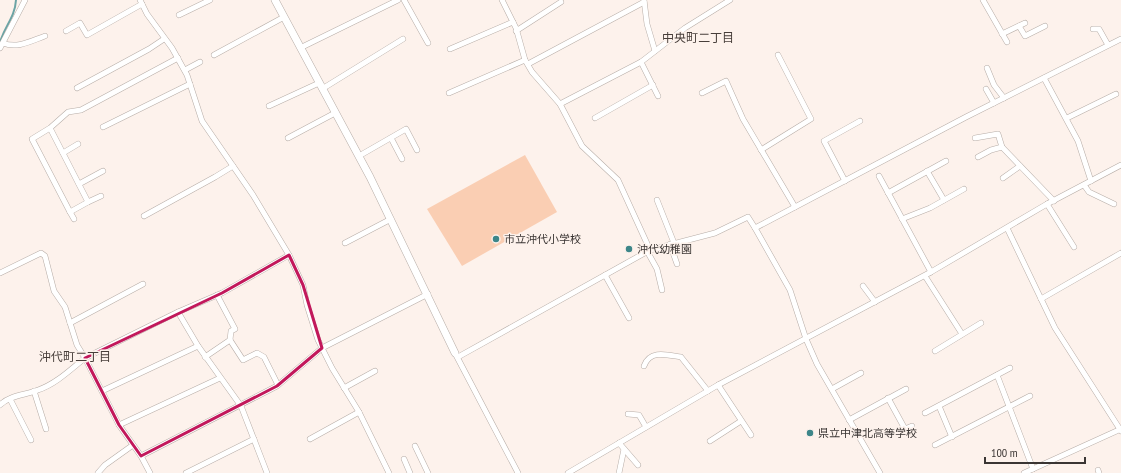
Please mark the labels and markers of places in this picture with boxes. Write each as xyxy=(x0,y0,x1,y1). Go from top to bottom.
place label: 市立沖代小学校 xyxy=(504,232,581,246)
marker: 市立沖代小学校 xyxy=(491,234,501,244)
place label: 沖代幼稚園 xyxy=(637,242,692,256)
marker: 沖代幼稚園 xyxy=(624,244,634,254)
place label: 県立中津北高等学校 xyxy=(818,426,917,440)
marker: 県立中津北高等学校 xyxy=(805,428,815,438)

